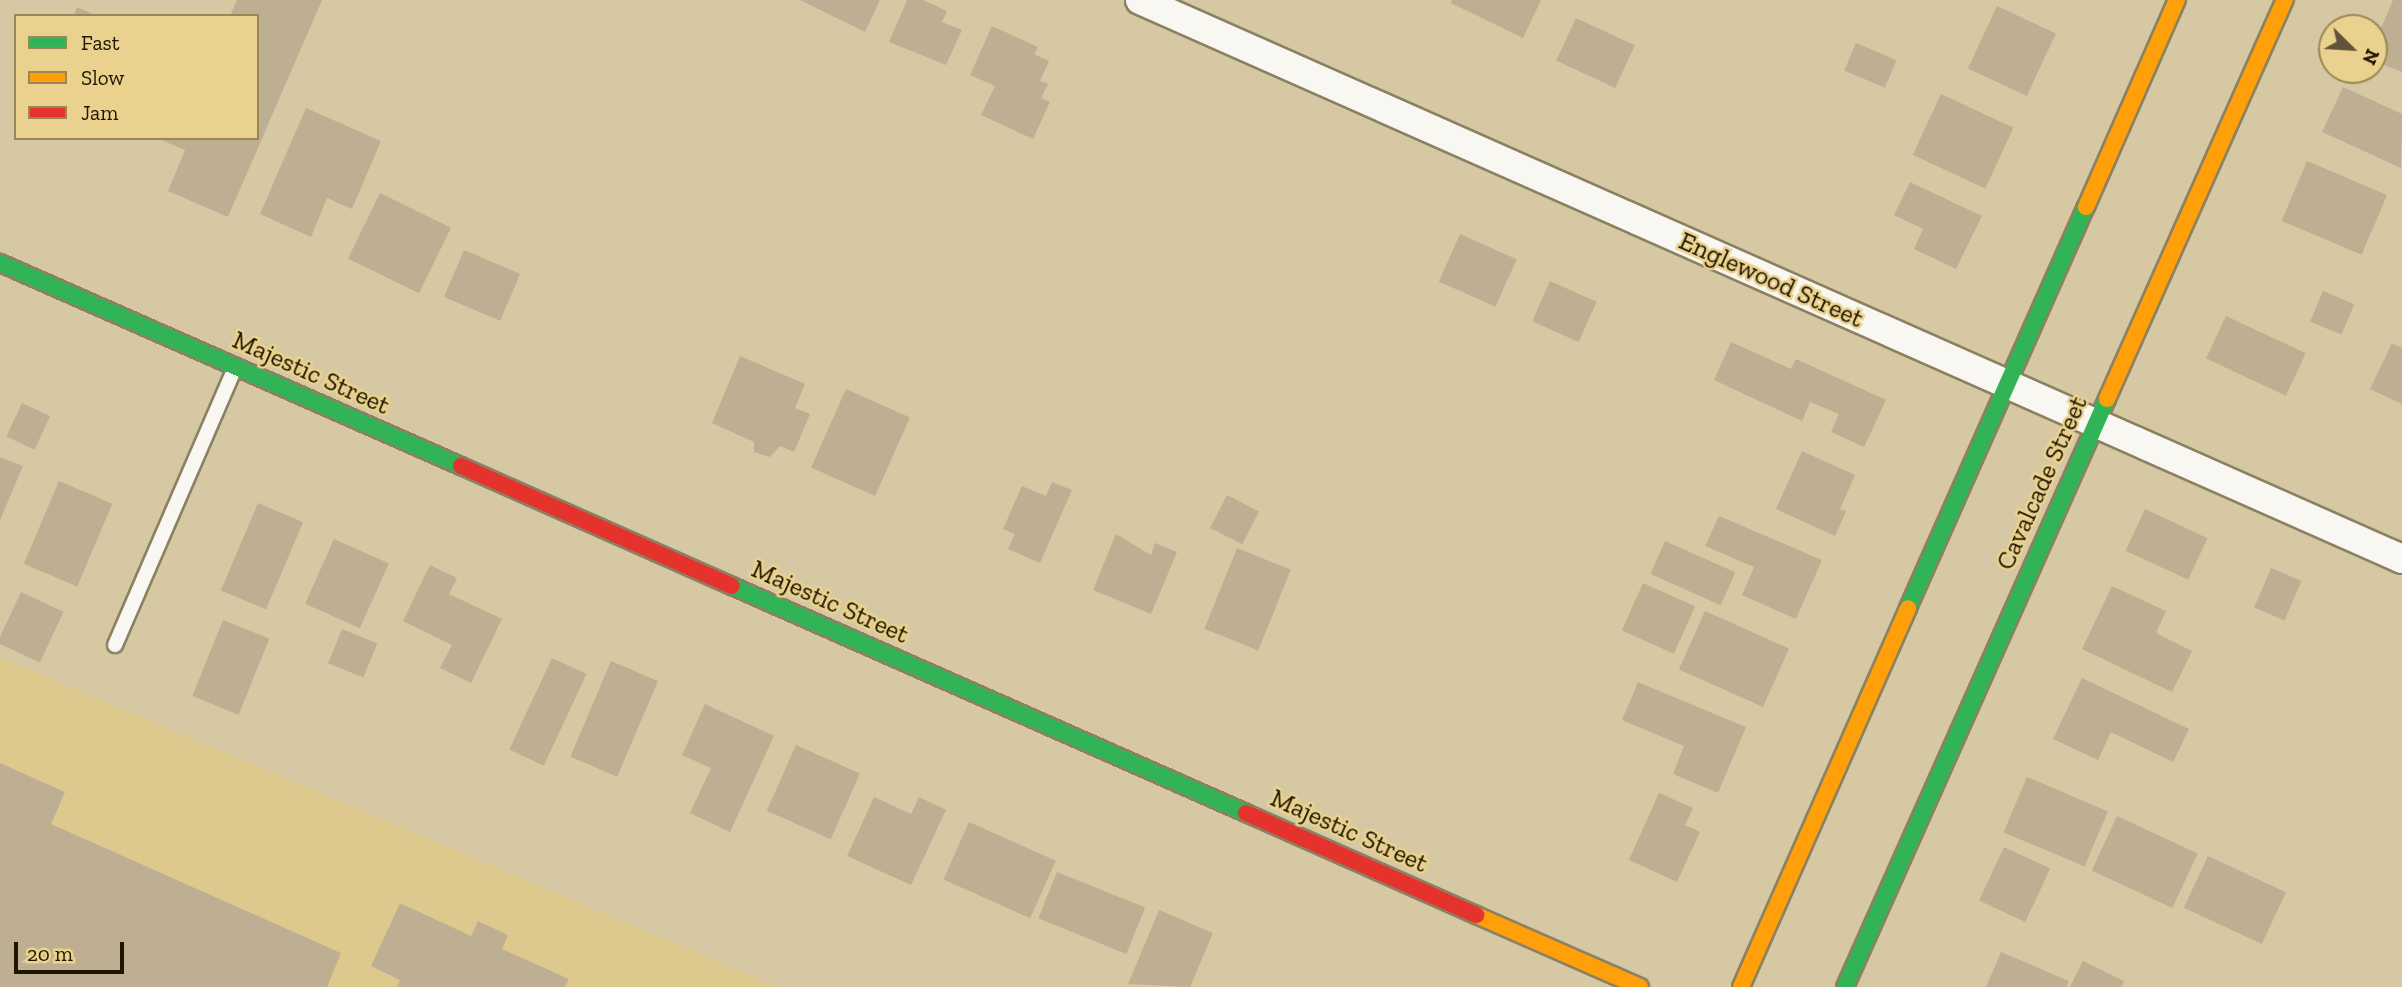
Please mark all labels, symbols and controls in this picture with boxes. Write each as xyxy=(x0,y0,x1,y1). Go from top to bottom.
legend xyxy=(14,14,259,140)
north arrow xyxy=(2318,14,2388,84)
text: Fast xyxy=(81,30,120,55)
text: N xyxy=(2357,46,2384,68)
text: Slow xyxy=(81,65,124,90)
text: Jam xyxy=(81,100,118,125)
street label: Englewood Street xyxy=(1674,225,1868,335)
street label: Majestic Street xyxy=(228,324,394,422)
street label: Cavalcade Street xyxy=(1990,391,2094,575)
street label: Majestic Street xyxy=(747,553,913,651)
street label: Majestic Street xyxy=(1266,782,1432,880)
scale bar xyxy=(18,928,128,972)
text: 20 m xyxy=(27,941,73,966)

